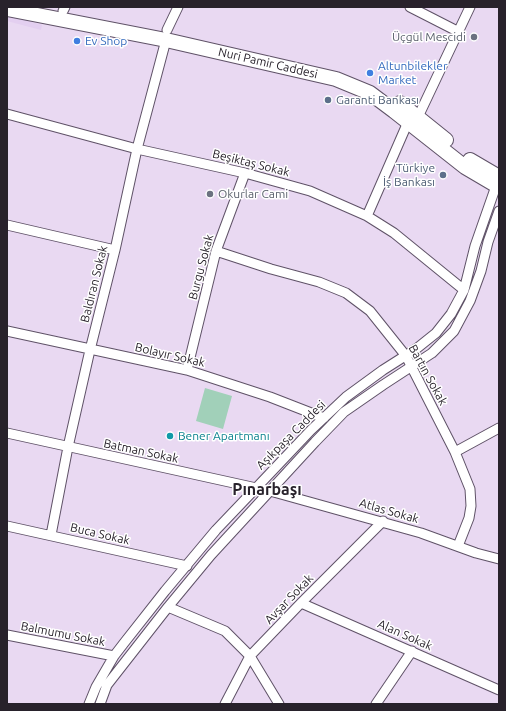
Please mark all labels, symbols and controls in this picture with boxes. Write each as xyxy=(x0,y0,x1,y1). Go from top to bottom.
place label: Üçgül Mescidi xyxy=(392,30,466,44)
marker: Üçgül Mescidi xyxy=(469,32,479,42)
place label: Ev Shop xyxy=(85,34,127,48)
marker: Ev Shop xyxy=(72,36,82,46)
street label: Nuri Pamir Caddesi xyxy=(217,45,319,81)
place label: Altunbilekler Market xyxy=(378,59,447,87)
marker: Altunbilekler Market xyxy=(365,68,375,78)
place label: Garanti Bankası xyxy=(336,93,419,107)
marker: Garanti Bankası xyxy=(323,95,333,105)
street label: Beşiktaş Sokak xyxy=(211,146,291,180)
place label: Türkiye İş Bankası xyxy=(383,161,435,189)
marker: Türkiye İş Bankası xyxy=(438,170,448,180)
place label: Okurlar Cami xyxy=(218,187,288,201)
marker: Okurlar Cami xyxy=(205,189,215,199)
street label: Burgu Sokak xyxy=(185,233,217,301)
street label: Baldıran Sokak xyxy=(77,244,111,324)
street label: Bolayır Sokak xyxy=(134,340,206,370)
street label: Bartın Sokak xyxy=(405,342,451,408)
street label: Aşıkpaşa Caddesi xyxy=(253,397,329,473)
place label: Bener Apartmanı xyxy=(178,429,270,443)
marker: Bener Apartmanı xyxy=(165,431,175,441)
street label: Batman Sokak xyxy=(102,436,180,466)
district label: Pınarbaşı xyxy=(232,480,302,500)
street label: Atlas Sokak xyxy=(358,496,420,526)
street label: Buca Sokak xyxy=(69,520,131,548)
street label: Avşar Sokak xyxy=(262,571,316,627)
street label: Alan Sokak xyxy=(375,617,435,653)
street label: Balmumu Sokak xyxy=(20,619,106,649)

